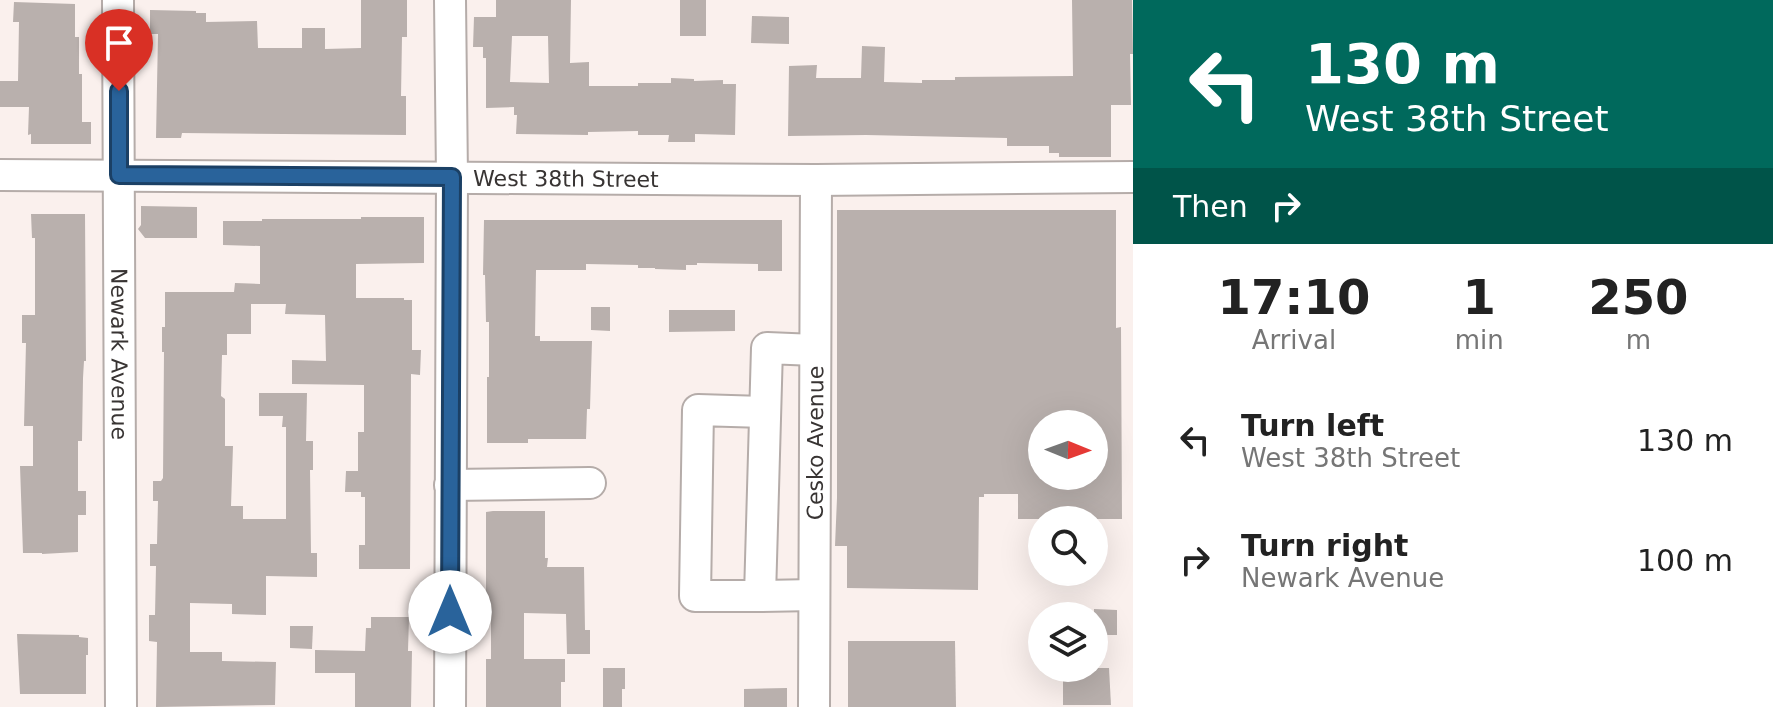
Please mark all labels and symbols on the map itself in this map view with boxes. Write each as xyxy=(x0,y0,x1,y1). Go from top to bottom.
pin xyxy=(85,9,153,91)
street label: West 38th Street xyxy=(473,166,659,192)
street label: Newark Avenue xyxy=(106,268,132,440)
street label: Cesko Avenue xyxy=(803,366,828,520)
north arrow xyxy=(1028,410,1108,490)
position arrow xyxy=(408,570,492,654)

